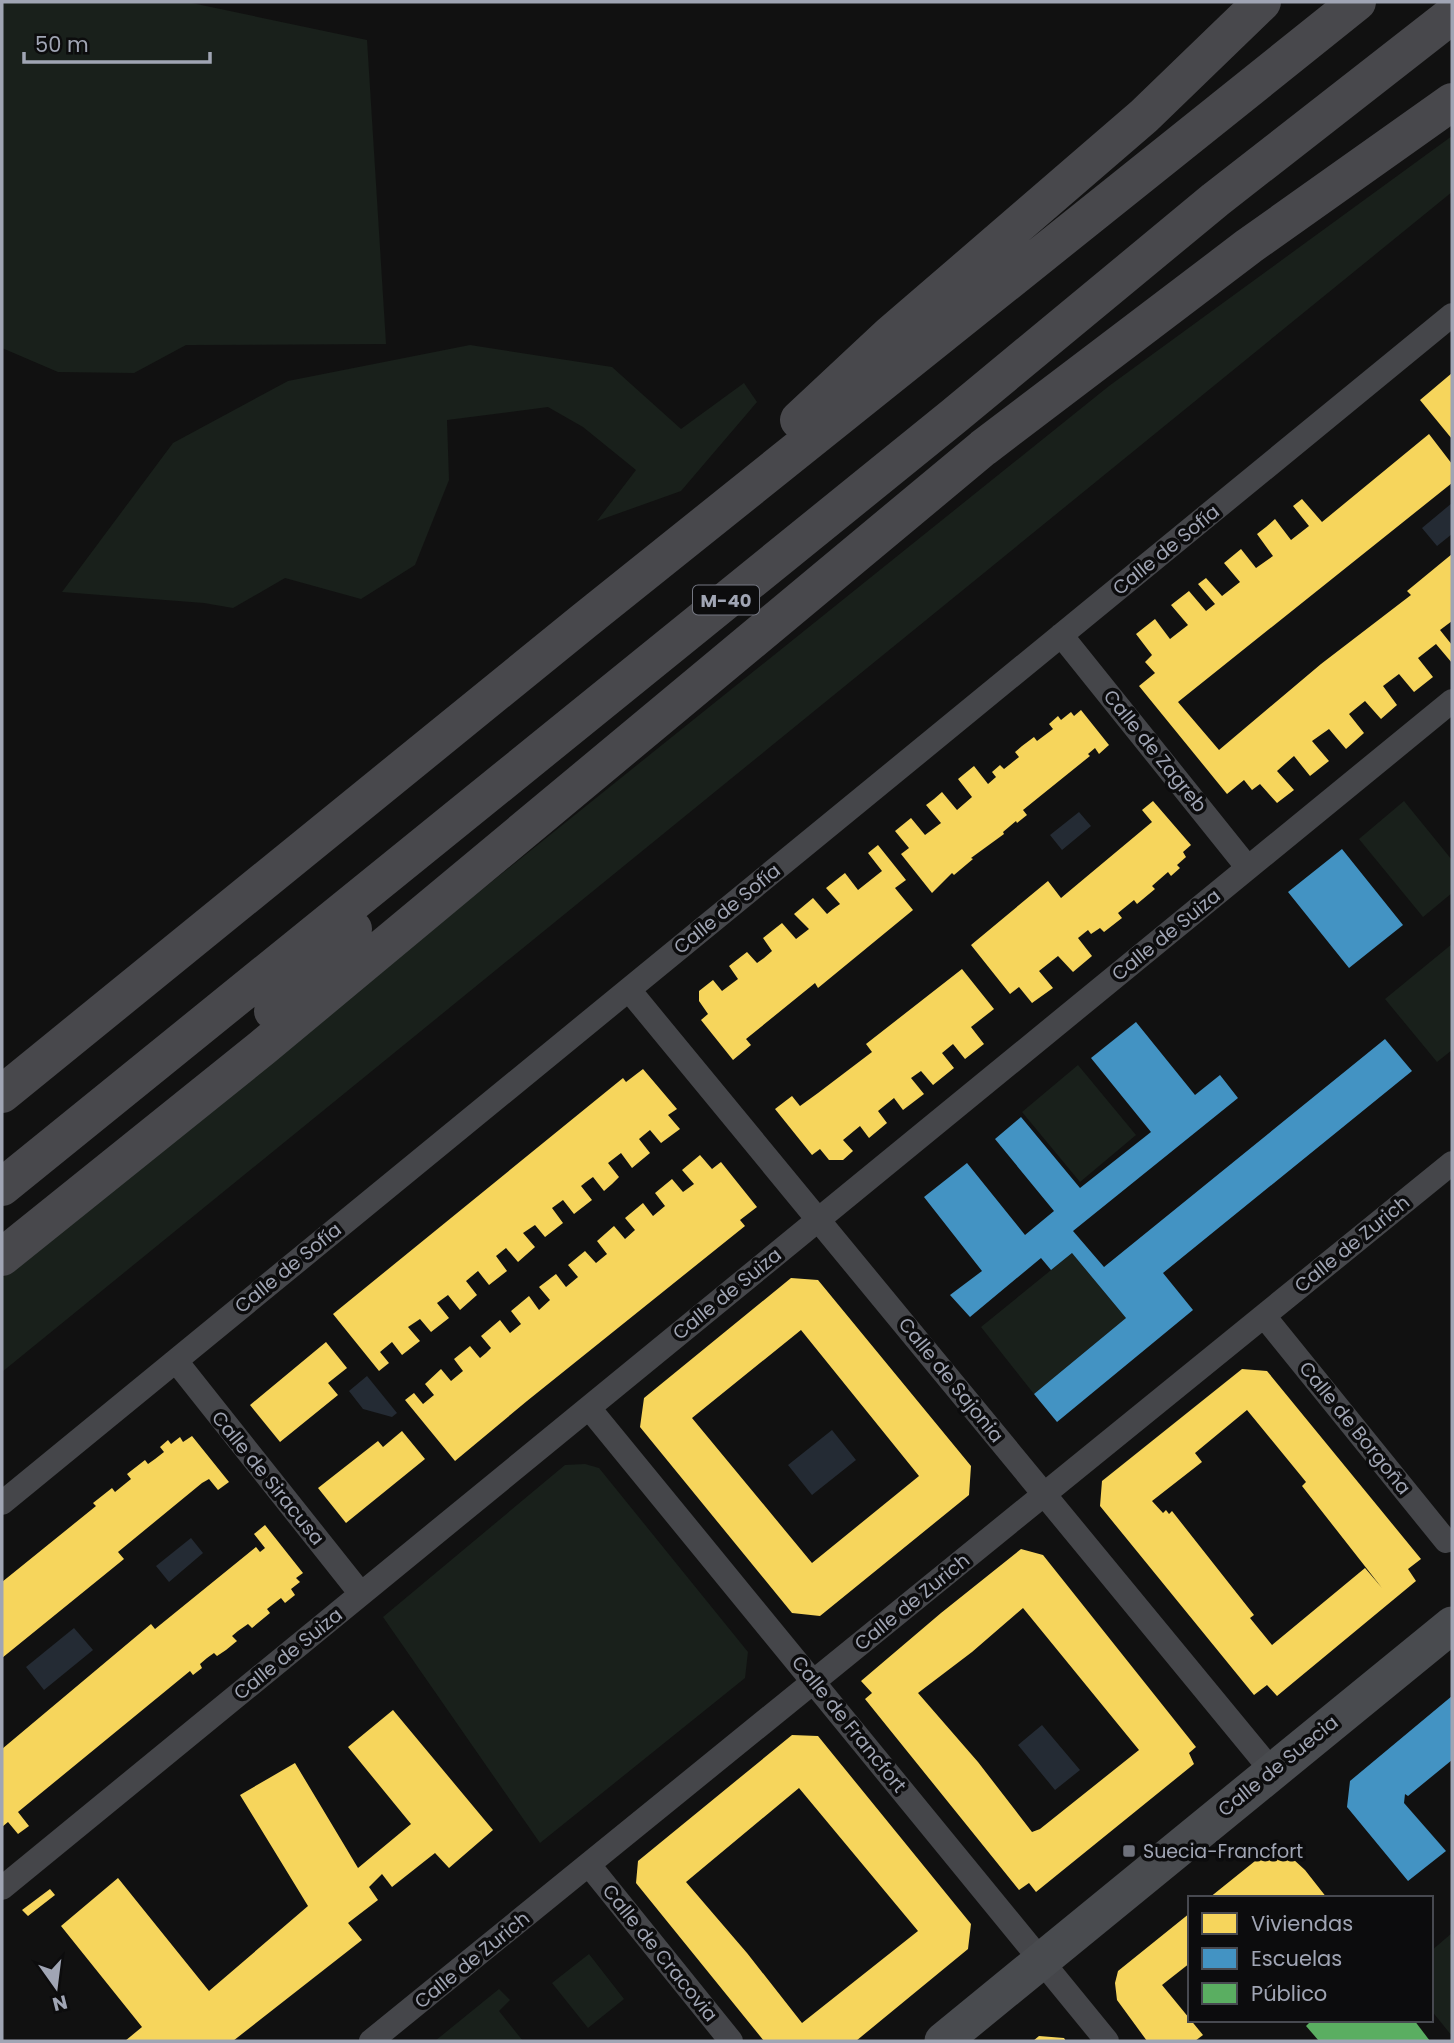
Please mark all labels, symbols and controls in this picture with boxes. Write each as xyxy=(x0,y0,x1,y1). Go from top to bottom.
scale bar xyxy=(24,21,210,65)
text: 50 m xyxy=(35,30,89,59)
street label: Calle de Sofía xyxy=(1107,498,1225,602)
road number: M-40 xyxy=(693,586,759,614)
street label: Calle de Zagreb xyxy=(1097,684,1213,818)
street label: Calle de Sofía xyxy=(668,857,786,961)
street label: Calle de Suiza xyxy=(1106,883,1226,987)
street label: Calle de Zurich xyxy=(1289,1189,1415,1299)
street label: Calle de Sofía xyxy=(229,1216,347,1320)
street label: Calle de Suiza xyxy=(667,1242,787,1346)
street label: Calle de Sajonia xyxy=(892,1312,1010,1448)
street label: Calle de Borgoña xyxy=(1293,1356,1417,1500)
street label: Calle de Siracusa xyxy=(205,1405,331,1551)
street label: Calle de Zurich xyxy=(849,1547,975,1657)
street label: Calle de Suiza xyxy=(228,1602,348,1706)
street label: Calle de Francfort xyxy=(785,1650,913,1798)
street label: Calle de Suecia xyxy=(1212,1709,1344,1823)
place label: Suecia-Francfort xyxy=(1143,1838,1303,1865)
marker: Suecia-Francfort xyxy=(1121,1843,1137,1859)
street label: Calle de Cracovia xyxy=(596,1878,724,2028)
legend xyxy=(1188,1896,1433,2022)
street label: Calle de Zurich xyxy=(409,1905,535,2015)
text: Viviendas xyxy=(1251,1909,1353,1938)
text: Escuelas xyxy=(1251,1944,1342,1973)
north arrow xyxy=(21,1952,91,2022)
text: Público xyxy=(1251,1979,1327,2008)
text: N xyxy=(50,1988,70,2018)

